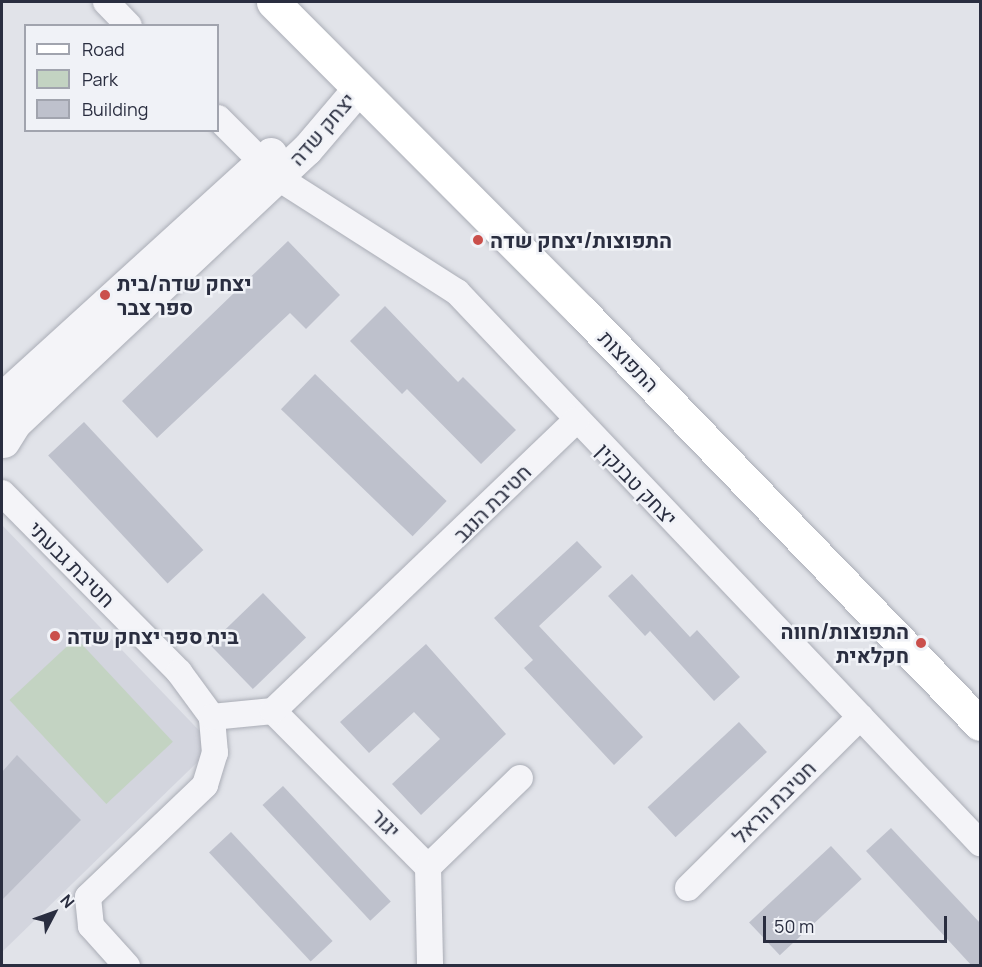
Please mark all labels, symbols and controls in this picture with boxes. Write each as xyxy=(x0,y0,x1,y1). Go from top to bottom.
legend xyxy=(24,24,219,132)
text: Road xyxy=(82,37,125,61)
text: Park xyxy=(82,67,118,91)
street label: יצחק שדה xyxy=(284,88,360,170)
text: Building xyxy=(82,97,148,121)
place label: התפוצות/יצחק שדה xyxy=(490,227,672,253)
marker: התפוצות/יצחק שדה xyxy=(471,233,485,247)
place label: יצחק שדה/בית ספר צבר xyxy=(117,270,252,320)
marker: יצחק שדה/בית ספר צבר xyxy=(98,288,112,302)
street label: התפוצות xyxy=(594,325,664,397)
street label: יצחק טבנקין xyxy=(592,438,682,530)
street label: חטיבת הנגב xyxy=(448,459,536,547)
street label: חטיבת גבעתי xyxy=(24,516,120,612)
place label: התפוצות/חווה חקלאית xyxy=(781,618,909,668)
place label: בית ספר יצחק שדה xyxy=(67,623,239,649)
marker: בית ספר יצחק שדה xyxy=(48,629,62,643)
marker: התפוצות/חווה חקלאית xyxy=(914,636,928,650)
street label: חטיבת הראל xyxy=(727,755,821,849)
street label: יגור xyxy=(366,803,406,843)
north arrow xyxy=(24,883,84,943)
text: N xyxy=(56,890,80,913)
scale bar xyxy=(766,904,950,942)
text: 50 m xyxy=(774,914,814,938)

